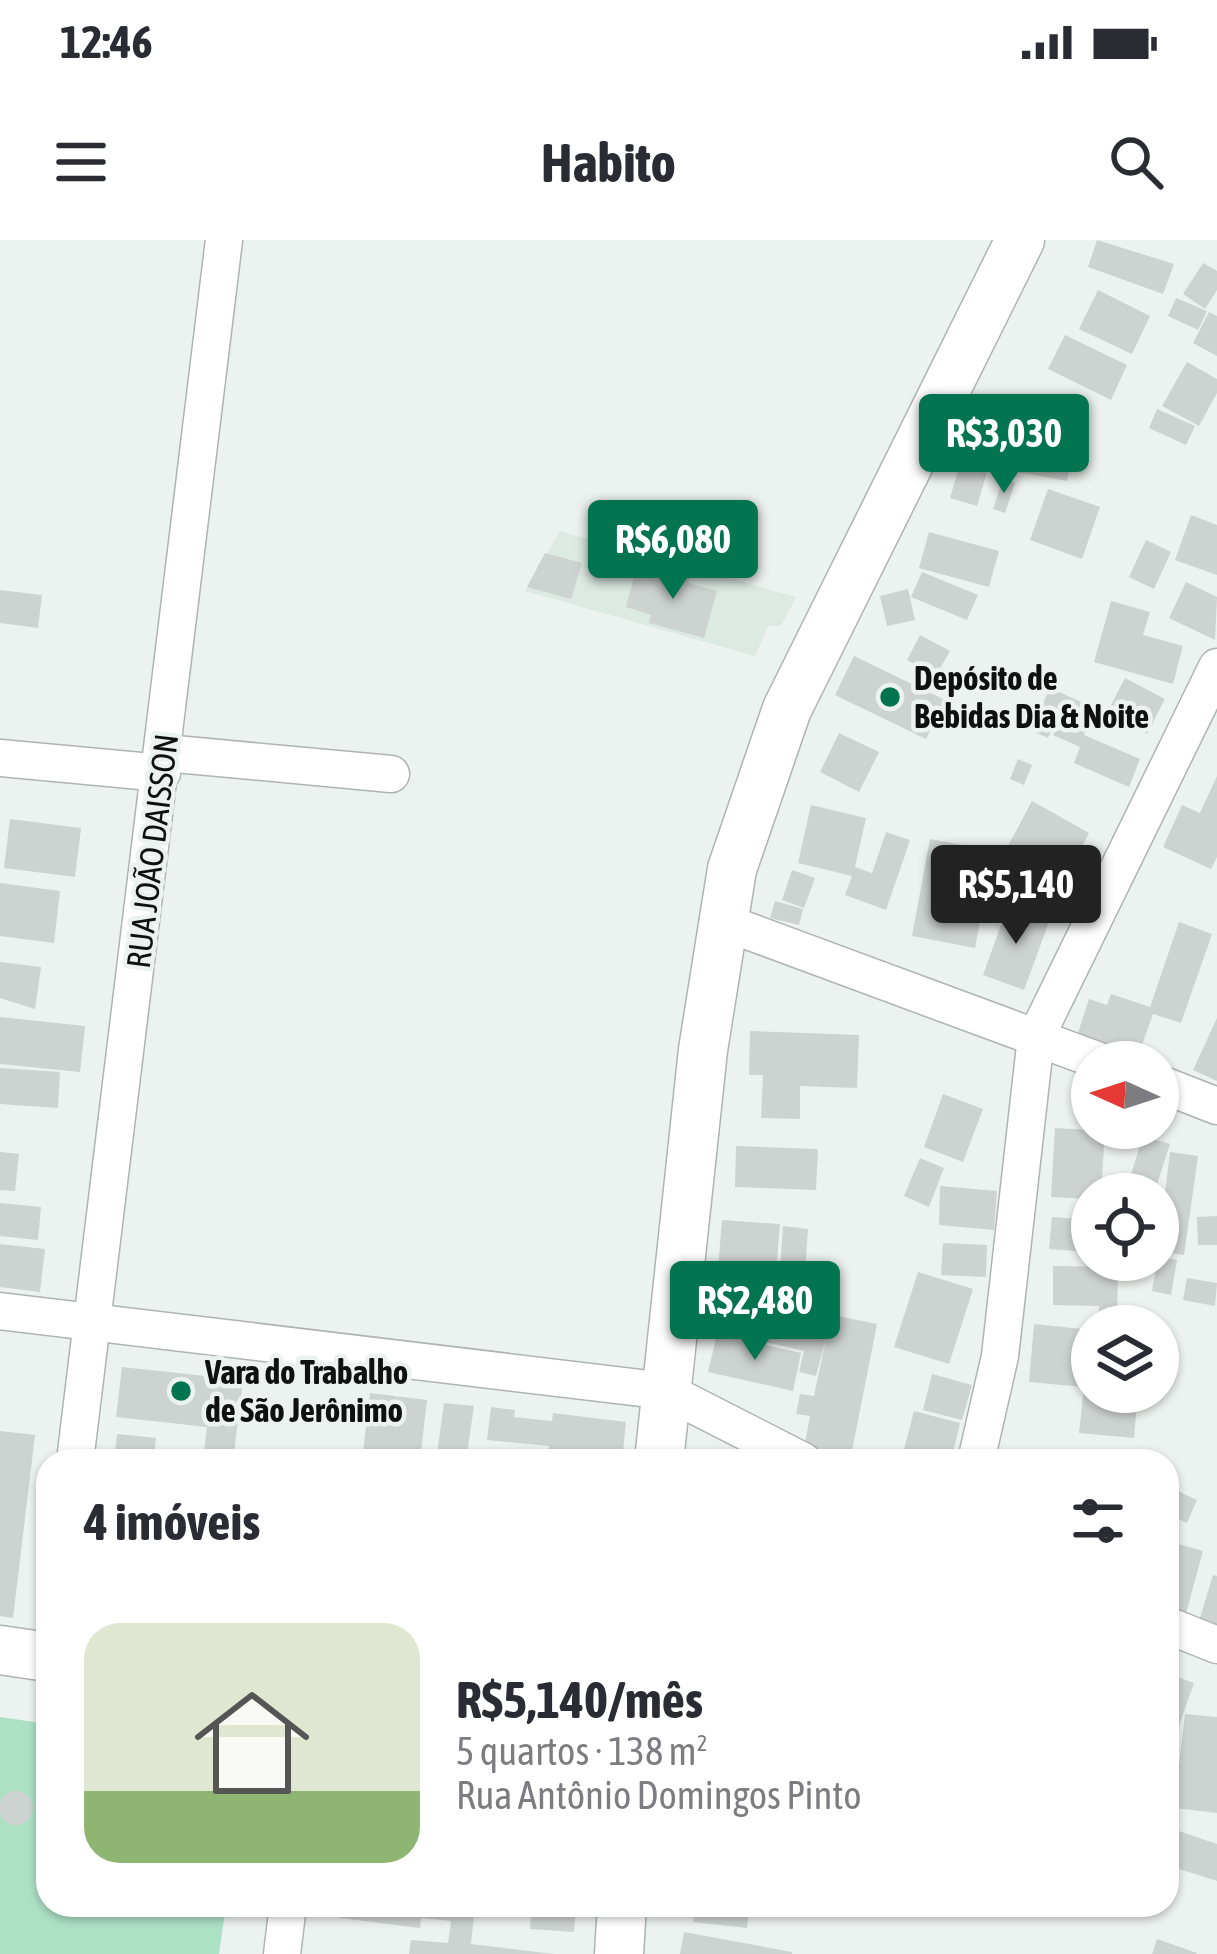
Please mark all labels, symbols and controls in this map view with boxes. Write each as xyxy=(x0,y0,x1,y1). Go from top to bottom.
text: 12:46 xyxy=(60,16,153,68)
icon: menu xyxy=(48,129,114,195)
icon: search xyxy=(1103,129,1169,195)
text: Habito xyxy=(541,132,676,193)
pin: R$3,030 xyxy=(893,394,1115,496)
text: R$3,030 xyxy=(946,411,1062,455)
pin: R$6,080 xyxy=(562,500,784,602)
text: R$6,080 xyxy=(615,517,731,561)
place label: Depósito de Bebidas Dia & Noite xyxy=(914,659,1149,735)
marker: Depósito de Bebidas Dia & Noite xyxy=(877,684,903,710)
street label: RUA JOÃO DAISSON xyxy=(119,732,185,970)
pin: R$5,140 xyxy=(905,845,1127,947)
text: R$5,140 xyxy=(958,862,1074,906)
north arrow xyxy=(1071,1041,1179,1149)
map controls xyxy=(1071,1041,1179,1413)
button: locate xyxy=(1071,1173,1179,1281)
pin: R$2,480 xyxy=(644,1261,866,1363)
text: R$2,480 xyxy=(697,1278,813,1322)
button: layers xyxy=(1071,1305,1179,1413)
place label: Vara do Trabalho de São Jerônimo xyxy=(204,1353,408,1429)
marker: Vara do Trabalho de São Jerônimo xyxy=(168,1378,194,1404)
icon: filters xyxy=(1065,1488,1131,1554)
text: 4 imóveis xyxy=(84,1492,260,1551)
text: R$5,140/mês xyxy=(456,1670,703,1729)
icon: home xyxy=(180,1671,324,1815)
text: 5 quartos · 138 m² xyxy=(456,1729,708,1773)
text: Rua Antônio Domingos Pinto xyxy=(456,1773,862,1817)

